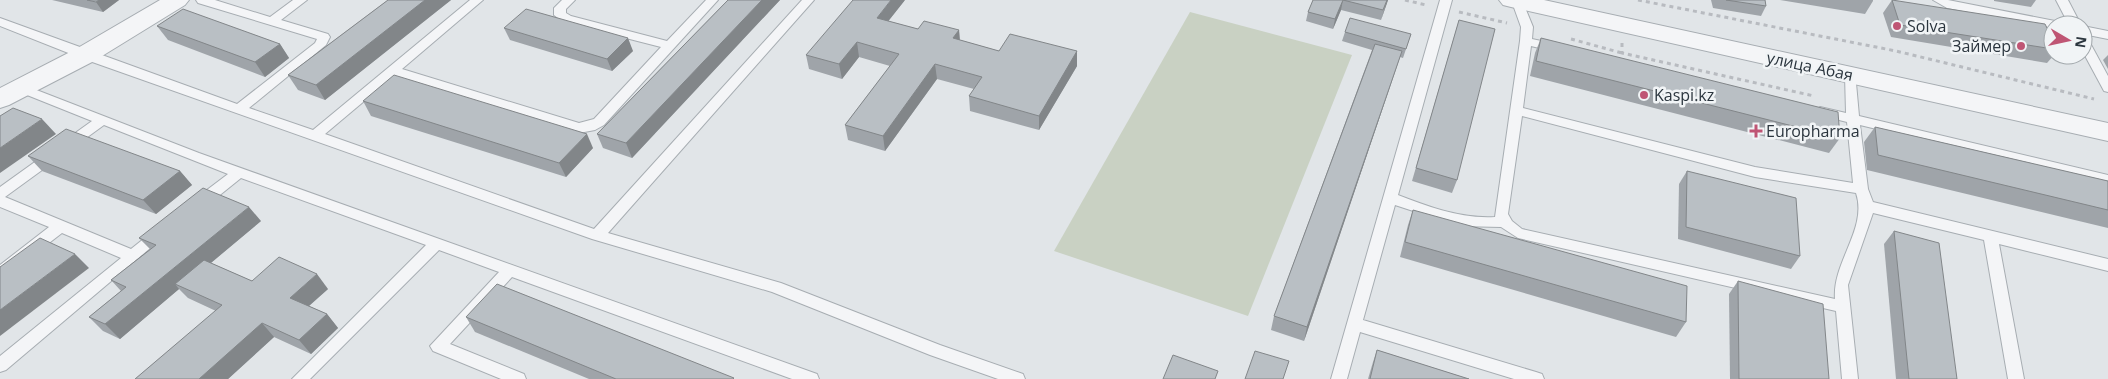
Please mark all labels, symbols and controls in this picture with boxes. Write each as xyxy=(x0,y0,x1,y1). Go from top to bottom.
place label: Solva xyxy=(1907,15,1946,37)
north arrow xyxy=(2043,15,2093,65)
marker: Solva xyxy=(1891,20,1903,32)
place label: Займер xyxy=(1952,35,2011,57)
text: N xyxy=(2071,35,2092,49)
marker: Займер xyxy=(2015,40,2027,52)
street label: улица Абая xyxy=(1765,46,1855,86)
place label: Kaspi.kz xyxy=(1654,84,1714,106)
marker: Kaspi.kz xyxy=(1638,89,1650,101)
place label: Europharma xyxy=(1766,120,1860,142)
marker: Europharma xyxy=(1750,125,1762,137)

